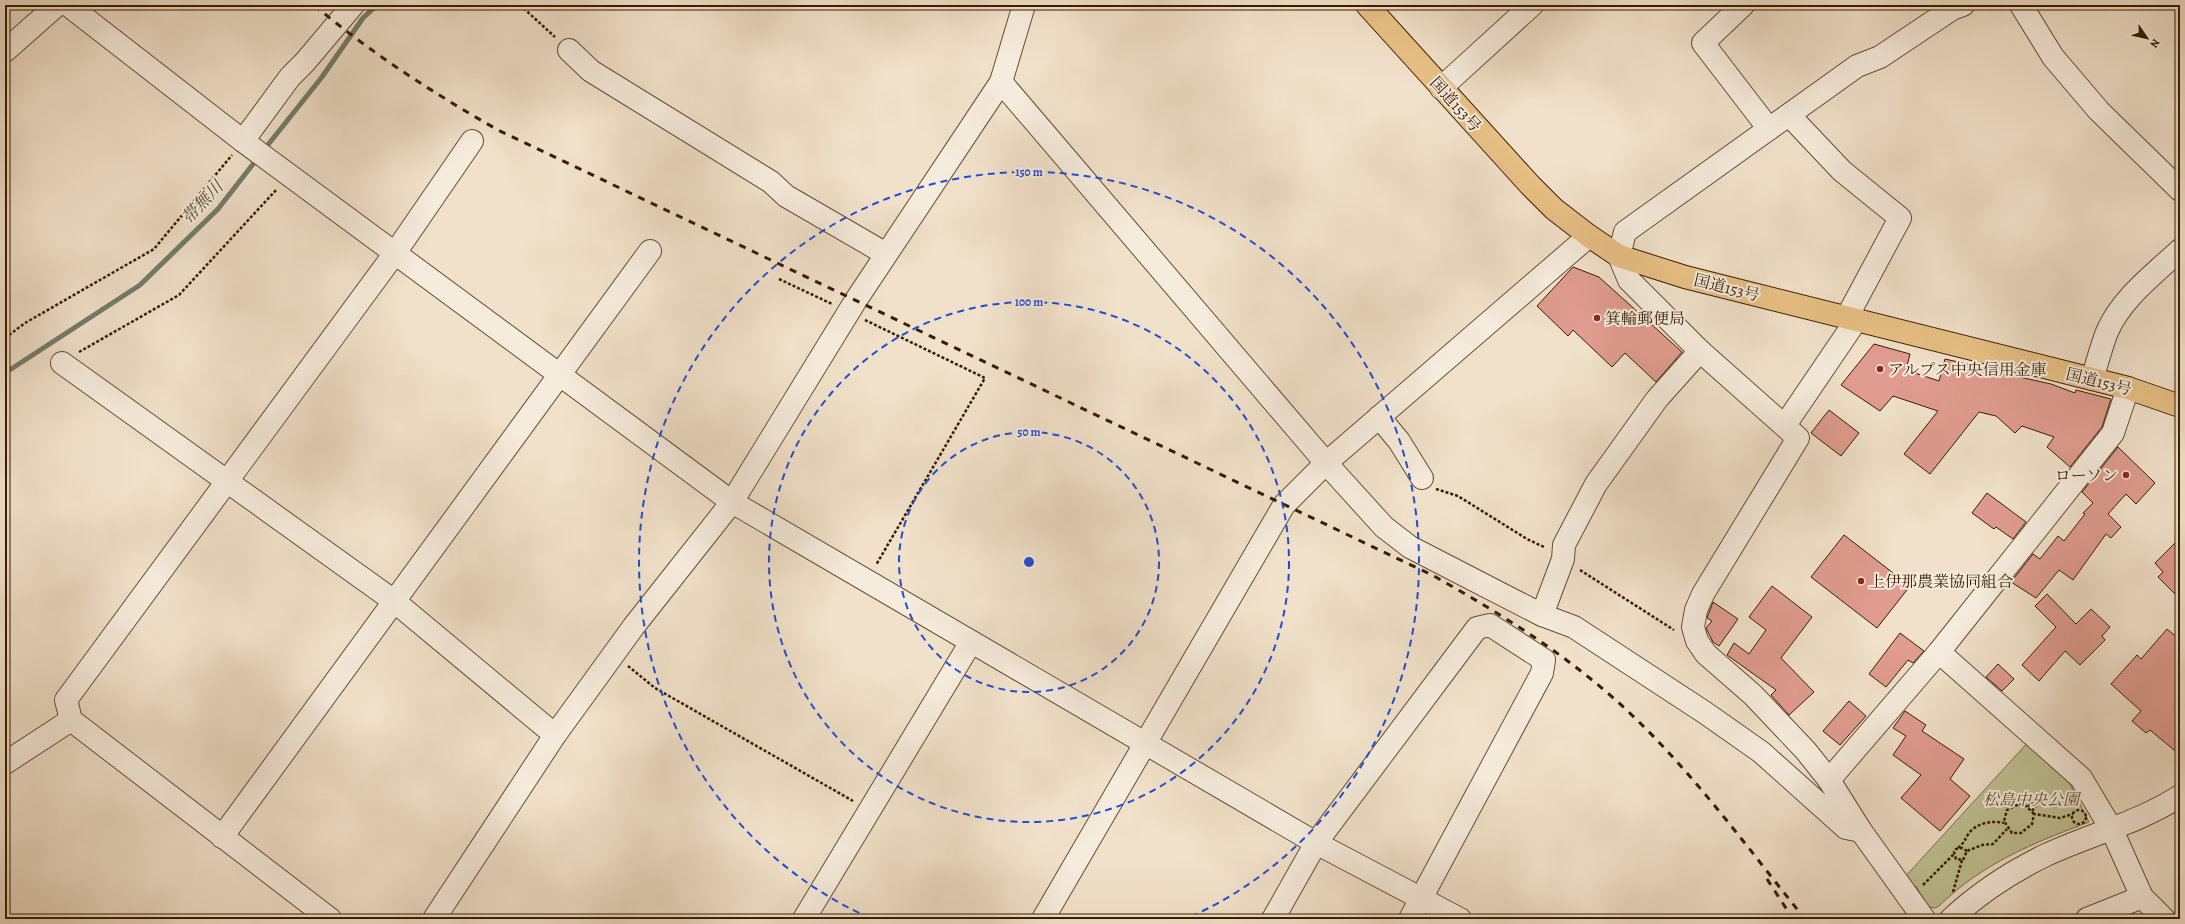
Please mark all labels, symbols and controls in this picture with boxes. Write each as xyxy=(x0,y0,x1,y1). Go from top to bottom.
north arrow xyxy=(2127,18,2167,58)
text: N xyxy=(2146,36,2163,51)
street label: 国道153号 xyxy=(1425,72,1486,137)
text: 150 m xyxy=(1015,164,1043,180)
water label: 帯無川 xyxy=(177,174,230,229)
street label: 国道153号 xyxy=(1692,269,1762,307)
text: 100 m xyxy=(1015,294,1043,310)
place label: 箕輪郵便局 xyxy=(1605,308,1685,330)
marker: 箕輪郵便局 xyxy=(1592,313,1602,323)
place label: アルプス中央信用金庫 xyxy=(1888,359,2047,381)
street label: 国道153号 xyxy=(2064,363,2134,401)
marker: アルプス中央信用金庫 xyxy=(1875,364,1885,374)
text: 50 m xyxy=(1017,424,1041,440)
place label: ローソン xyxy=(2055,465,2118,487)
marker: ローソン xyxy=(2121,470,2131,480)
centre of rings xyxy=(1022,555,1036,569)
place label: 上伊那農業協同組合 xyxy=(1869,571,2013,593)
marker: 上伊那農業協同組合 xyxy=(1856,576,1866,586)
park label: 松島中央公園 xyxy=(1983,789,2082,811)

